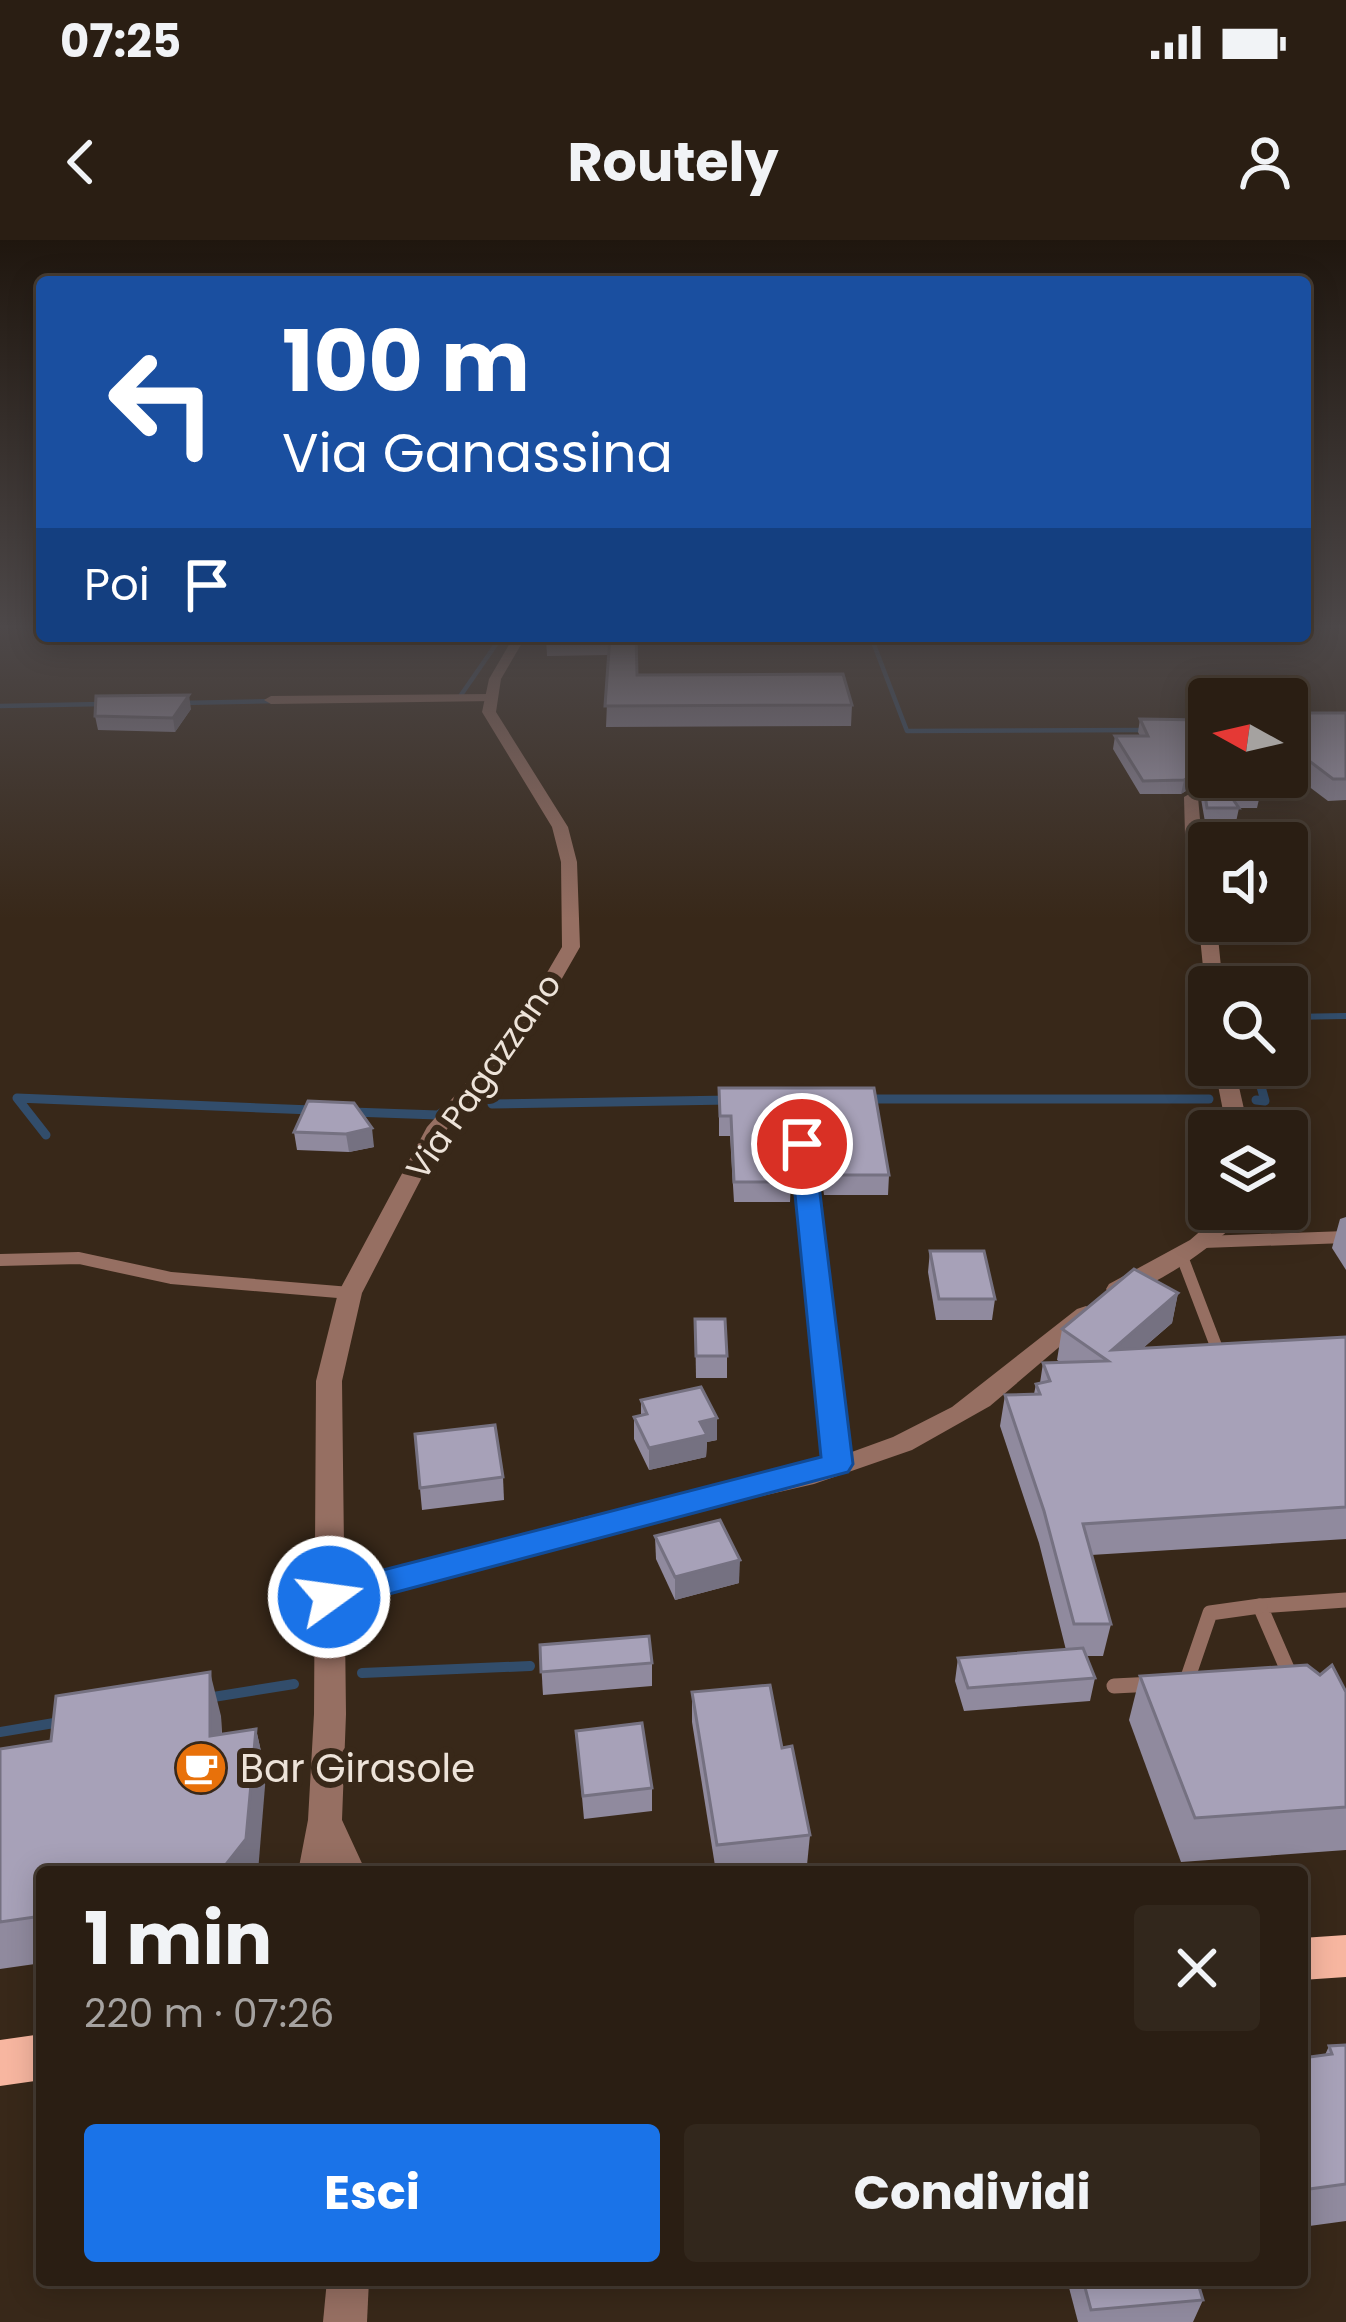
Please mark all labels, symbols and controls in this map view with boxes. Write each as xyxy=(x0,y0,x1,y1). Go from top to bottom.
text: 07:25 xyxy=(60,10,181,73)
text: Routely xyxy=(567,124,779,200)
icon: back xyxy=(48,129,114,195)
icon: person xyxy=(1232,129,1298,195)
text: 100 m xyxy=(282,303,530,420)
icon: left xyxy=(84,324,240,480)
text: Via Ganassina xyxy=(282,415,673,491)
icon: arrive xyxy=(174,552,240,618)
text: Poi xyxy=(84,553,150,616)
north arrow xyxy=(1188,678,1308,798)
map controls xyxy=(1188,678,1308,1230)
button: sound xyxy=(1188,822,1308,942)
street label: Via Pagazzano xyxy=(395,964,572,1189)
button: search xyxy=(1188,966,1308,1086)
pin xyxy=(751,1093,853,1195)
button: layers xyxy=(1188,1110,1308,1230)
icon: arrive xyxy=(769,1111,835,1177)
position arrow xyxy=(266,1534,392,1660)
cafe icon: Bar Girasole xyxy=(173,1740,229,1796)
place label: Bar Girasole xyxy=(240,1741,475,1796)
text: 1 min xyxy=(84,1888,272,1989)
button: close xyxy=(1134,1905,1260,2031)
text: 220 m · 07:26 xyxy=(84,1986,334,2041)
button: Esci xyxy=(84,2124,660,2262)
button: Condividi xyxy=(684,2124,1260,2262)

